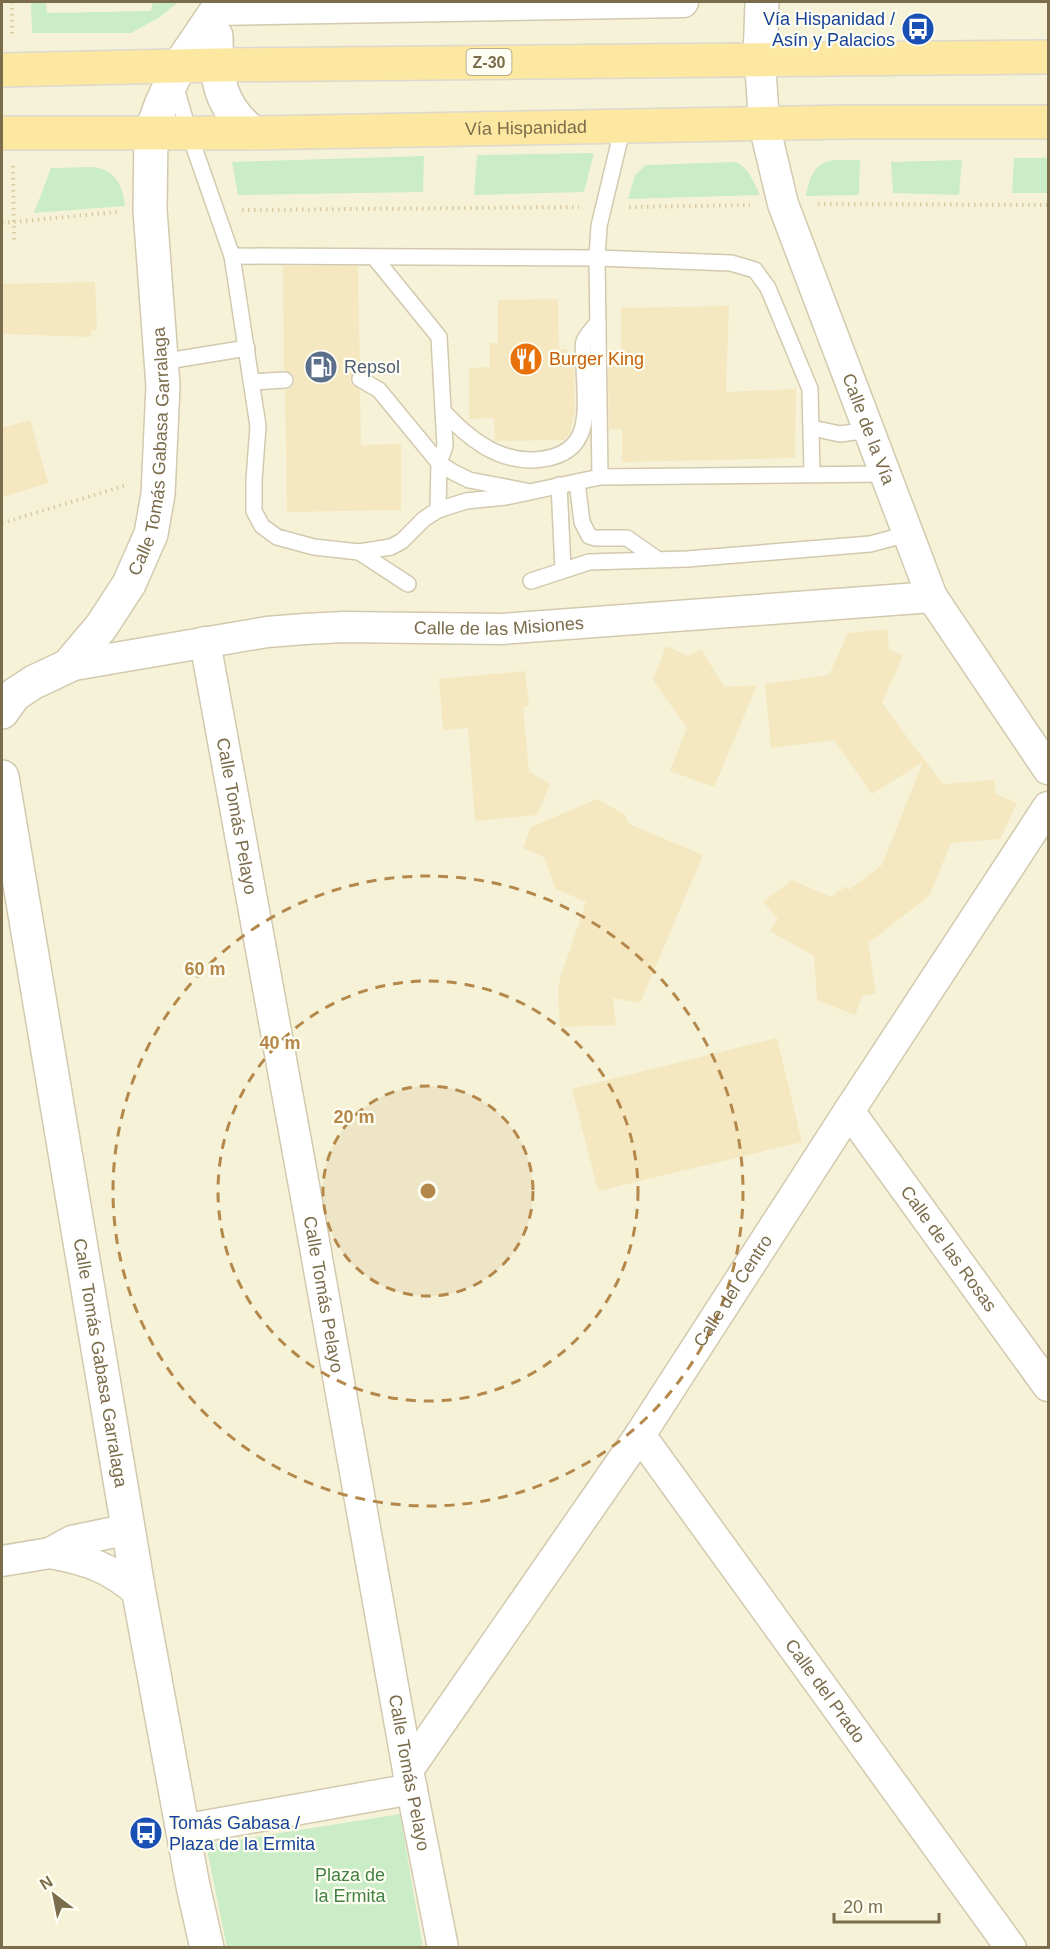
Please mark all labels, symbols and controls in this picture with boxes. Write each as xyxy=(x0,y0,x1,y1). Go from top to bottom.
place label: Vía Hispanidad / Asín y Palacios xyxy=(763,9,895,50)
bus stop icon: Vía Hispanidad / Asín y Palacios xyxy=(900,11,936,47)
road number: Z-30 xyxy=(466,49,512,75)
street label: Vía Hispanidad xyxy=(465,117,587,139)
street label: Calle Tomás Gabasa Garralaga xyxy=(124,325,173,579)
restaurant icon: Burger King xyxy=(508,341,544,377)
fuel station icon: Repsol xyxy=(303,349,339,385)
place label: Burger King xyxy=(549,349,644,369)
place label: Repsol xyxy=(344,357,400,377)
street label: Calle de la Vía xyxy=(838,371,899,488)
street label: Calle de las Misiones xyxy=(414,613,585,639)
street label: Calle Tomás Pelayo xyxy=(213,736,261,896)
text: 60 m xyxy=(184,959,226,979)
text: 40 m xyxy=(259,1033,301,1053)
text: 20 m xyxy=(333,1107,375,1127)
centre of rings xyxy=(418,1181,438,1201)
street label: Calle de las Rosas xyxy=(897,1182,1001,1315)
street label: Calle Tomás Pelayo xyxy=(300,1214,347,1374)
street label: Calle del Centro xyxy=(690,1231,776,1351)
street label: Calle Tomás Gabasa Garralaga xyxy=(70,1237,131,1490)
street label: Calle del Prado xyxy=(781,1635,869,1747)
street label: Calle Tomás Pelayo xyxy=(385,1693,434,1853)
place label: Tomás Gabasa / Plaza de la Ermita xyxy=(169,1813,316,1854)
bus stop icon: Tomás Gabasa / Plaza de la Ermita xyxy=(128,1815,164,1851)
north arrow xyxy=(24,1865,84,1925)
park label: Plaza de la Ermita xyxy=(314,1865,386,1906)
text: N xyxy=(37,1872,56,1893)
scale bar xyxy=(834,1886,939,1924)
text: 20 m xyxy=(843,1897,883,1917)

